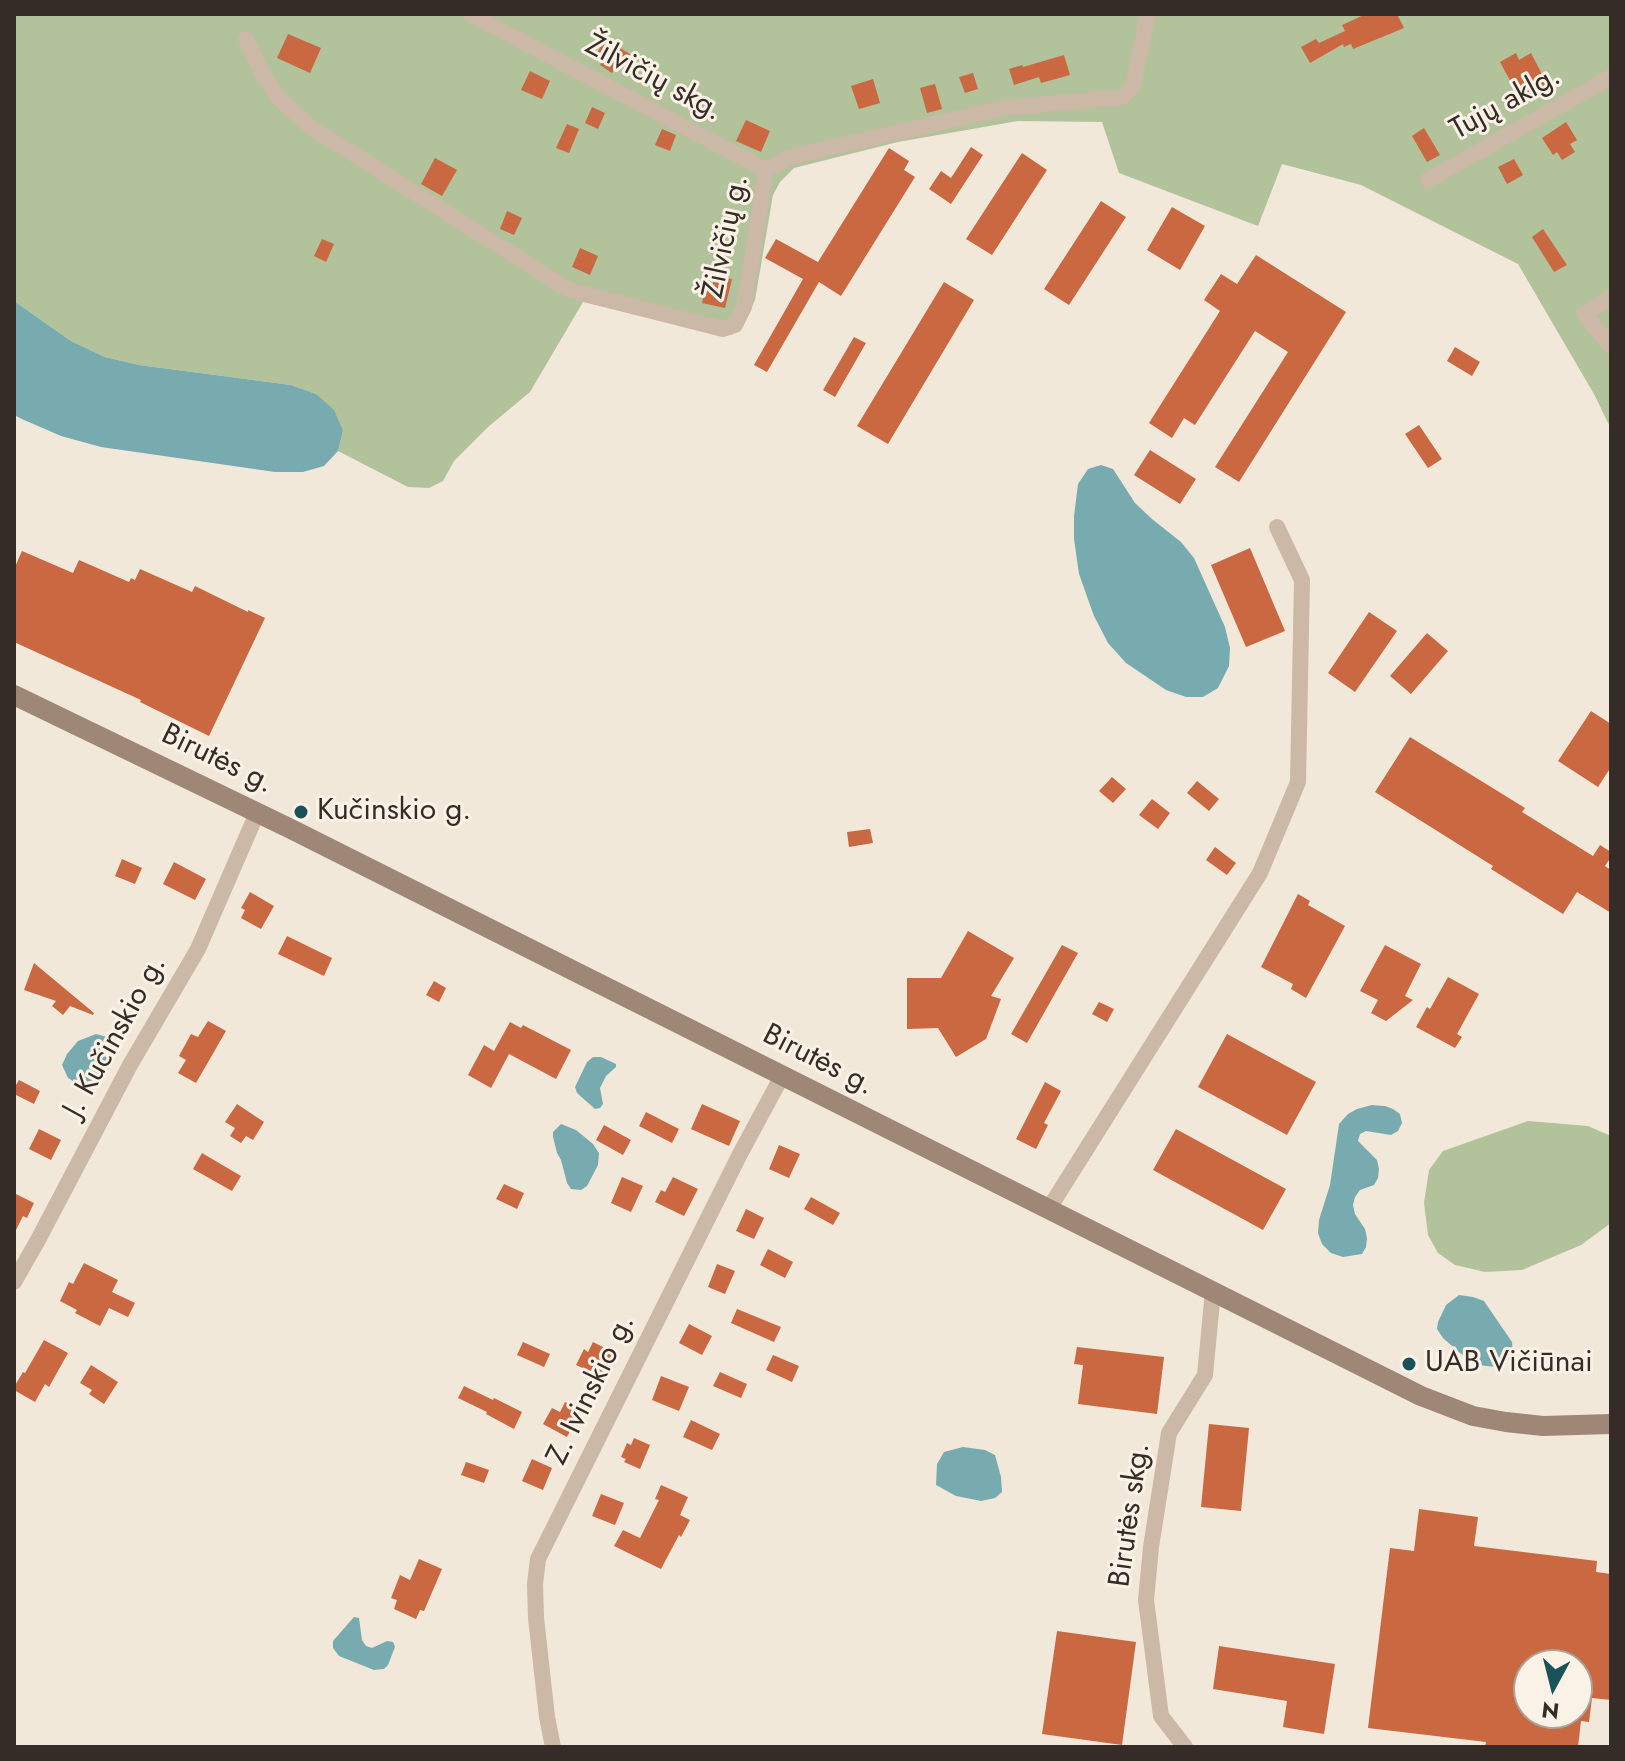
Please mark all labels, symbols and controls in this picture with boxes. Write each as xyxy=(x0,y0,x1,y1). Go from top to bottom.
street label: Žilvičių skg. xyxy=(578,28,728,130)
street label: Tujų aklg. xyxy=(1445,59,1567,149)
street label: Žilvičių g. xyxy=(696,172,758,302)
street label: Birutės g. xyxy=(155,717,279,803)
place label: Kučinskio g. xyxy=(317,794,471,830)
marker: Kučinskio g. xyxy=(292,803,310,821)
street label: J. Kučinskio g. xyxy=(57,950,175,1124)
street label: Birutės g. xyxy=(756,1018,880,1104)
street label: Z. Ivinskio g. xyxy=(540,1309,644,1471)
place label: UAB Vičiūnai xyxy=(1425,1346,1593,1382)
marker: UAB Vičiūnai xyxy=(1400,1355,1418,1373)
street label: Birutės skg. xyxy=(1103,1441,1159,1589)
north arrow xyxy=(1513,1649,1593,1729)
text: N xyxy=(1540,1694,1561,1728)

